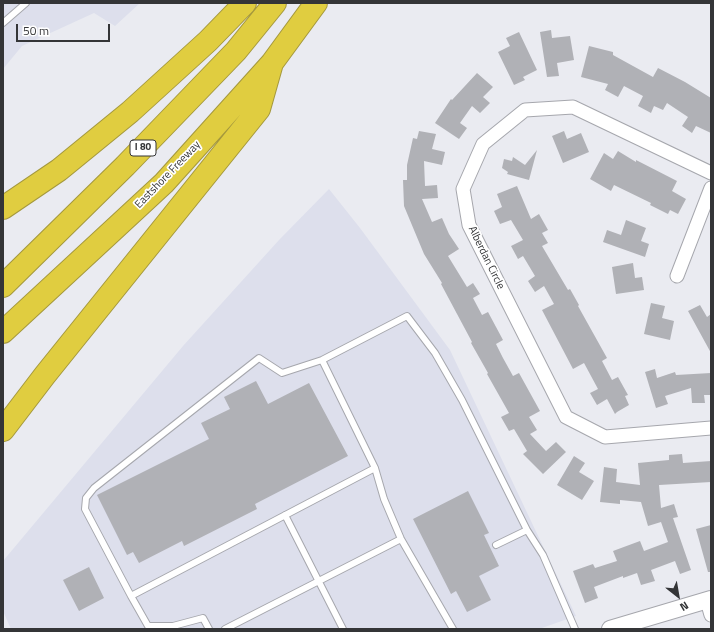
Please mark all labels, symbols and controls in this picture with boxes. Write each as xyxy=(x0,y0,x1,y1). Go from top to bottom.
scale bar xyxy=(18,16,112,42)
text: 50 m xyxy=(23,21,49,40)
street label: Eastshore Freeway xyxy=(133,139,203,211)
road number: I 80 xyxy=(130,140,156,156)
street label: Alberdan Circle xyxy=(465,224,507,292)
north arrow xyxy=(658,576,698,616)
text: N xyxy=(677,597,692,615)

